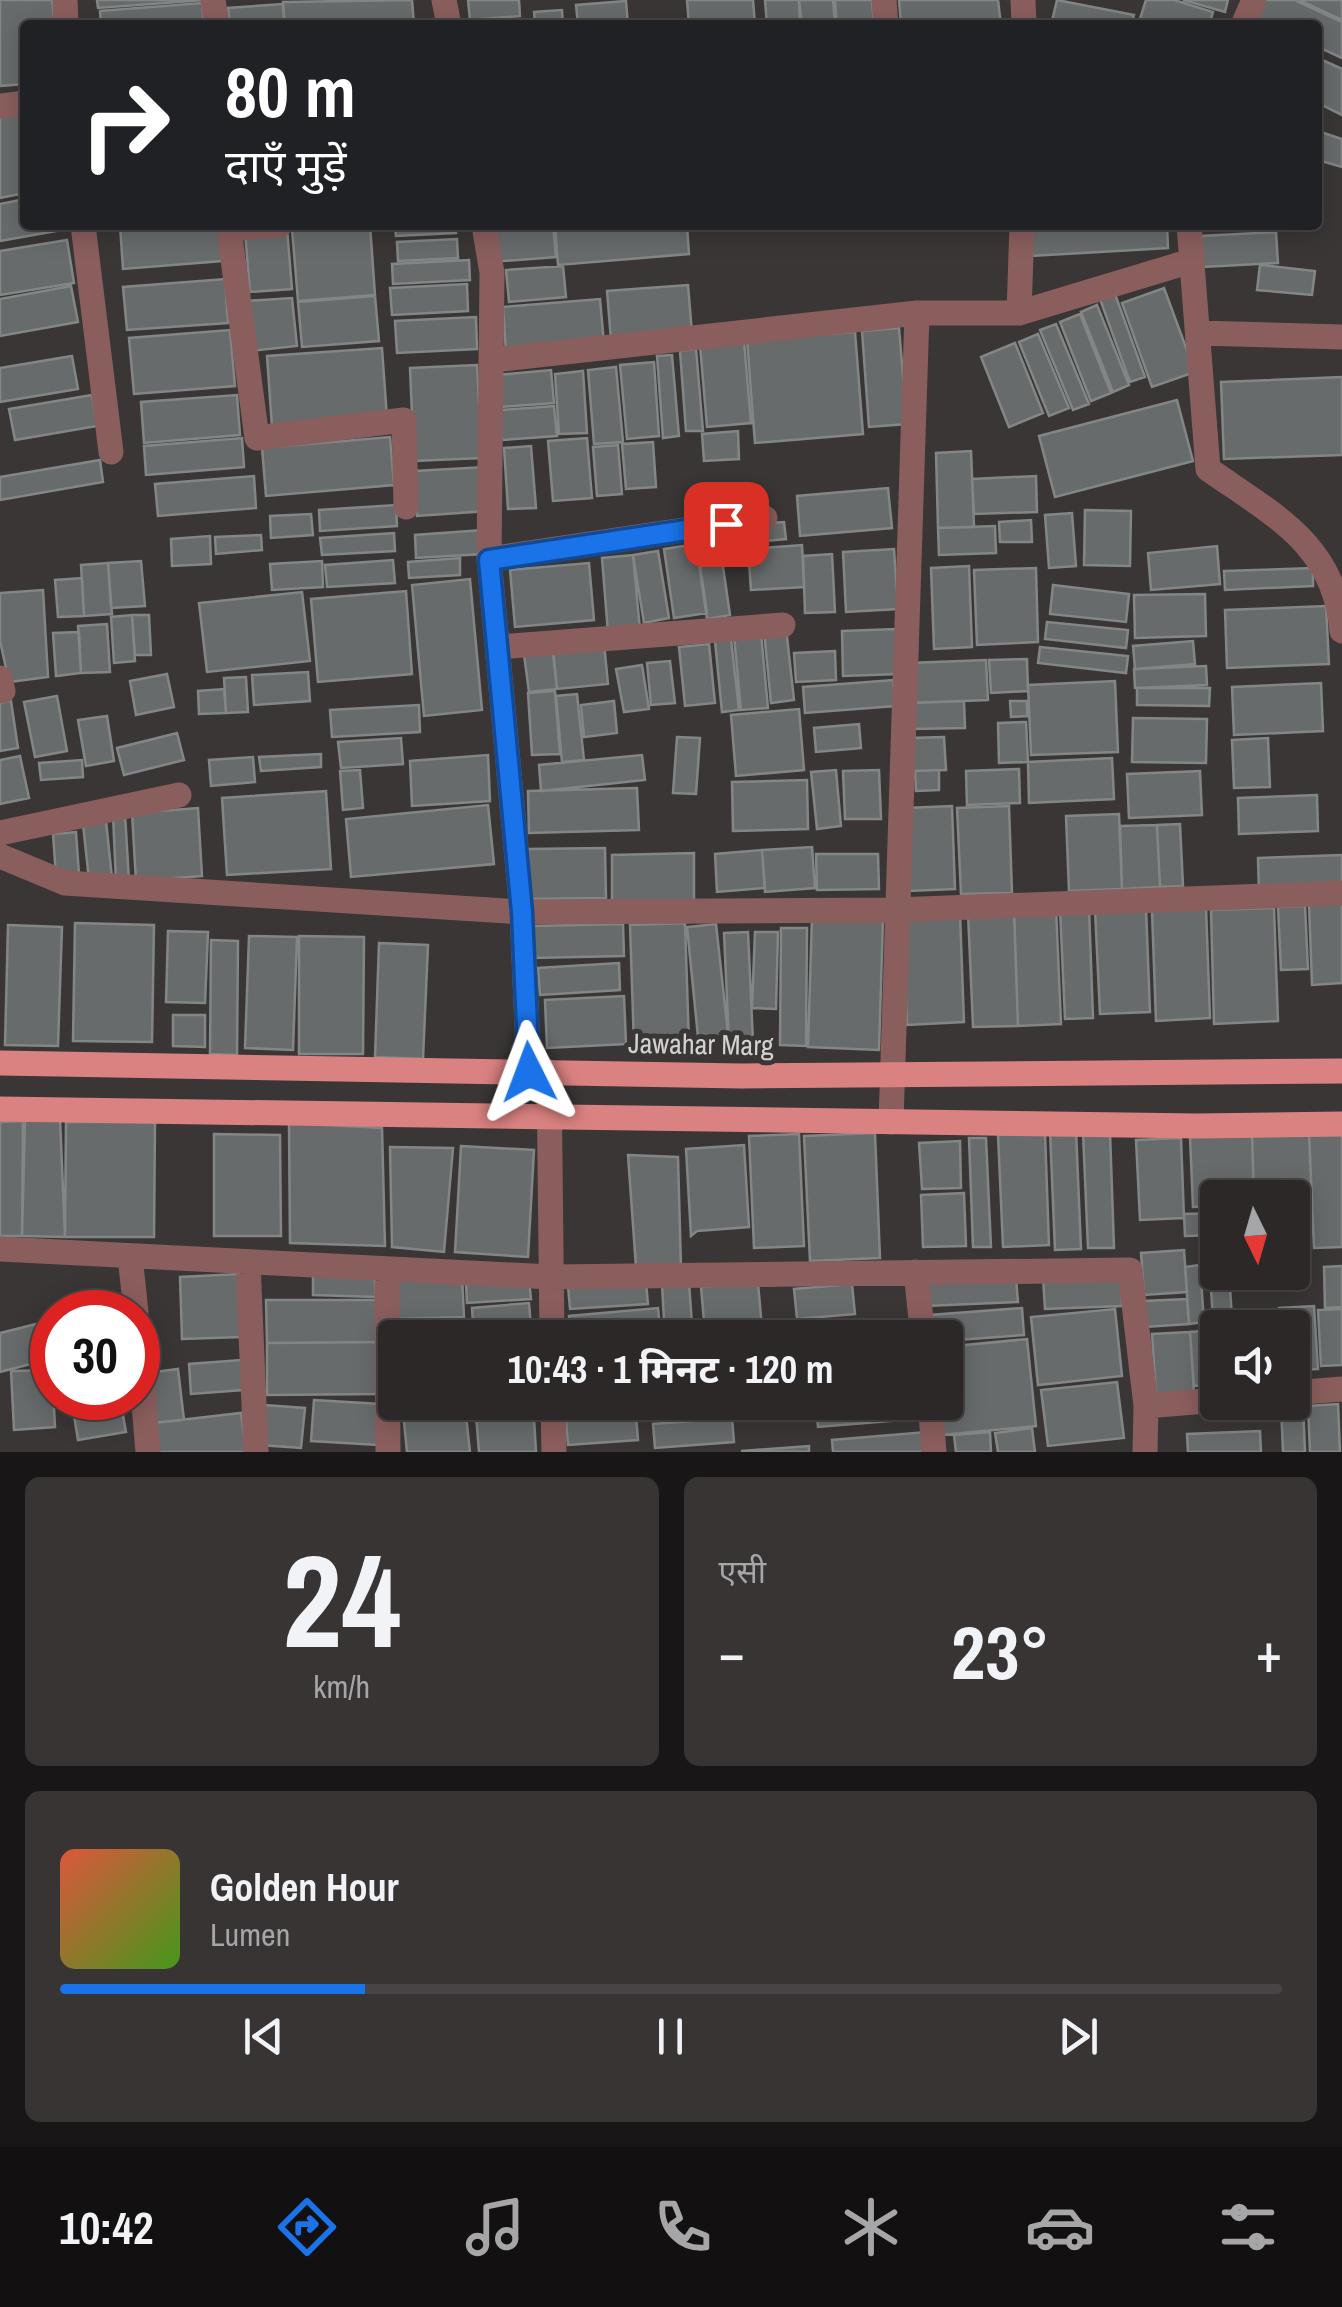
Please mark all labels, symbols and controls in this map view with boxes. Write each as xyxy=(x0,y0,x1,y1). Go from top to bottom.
text: 80 m xyxy=(225,45,356,139)
icon: right xyxy=(60,60,190,190)
text: दाएँ मुड़ें xyxy=(225,135,347,196)
pin xyxy=(684,482,769,567)
icon: arrive xyxy=(699,497,754,552)
position arrow xyxy=(477,1020,581,1124)
street label: Jawahar Marg xyxy=(628,1024,774,1064)
north arrow xyxy=(1200,1180,1310,1290)
map controls xyxy=(1200,1180,1310,1420)
speed limit sign: 30 xyxy=(30,1290,160,1420)
button: sound xyxy=(1200,1310,1310,1420)
text: 10:43 · 1 मिनट · 120 m xyxy=(508,1344,833,1395)
text: 24 xyxy=(282,1512,401,1688)
text: एसी xyxy=(719,1550,766,1593)
text: 23° xyxy=(951,1601,1049,1702)
text: − xyxy=(719,1615,745,1689)
text: + xyxy=(1256,1615,1282,1689)
text: km/h xyxy=(313,1665,370,1708)
text: Golden Hour xyxy=(210,1862,399,1913)
text: Lumen xyxy=(210,1913,290,1956)
icon: previous xyxy=(236,2009,291,2064)
icon: pause xyxy=(643,2009,698,2064)
icon: next xyxy=(1051,2009,1106,2064)
icon: directions xyxy=(272,2192,342,2262)
icon: music xyxy=(460,2192,530,2262)
icon: phone xyxy=(648,2192,718,2262)
icon: climate xyxy=(836,2192,906,2262)
icon: car xyxy=(1025,2192,1095,2262)
icon: filters xyxy=(1213,2192,1283,2262)
text: 10:42 xyxy=(59,2197,153,2258)

